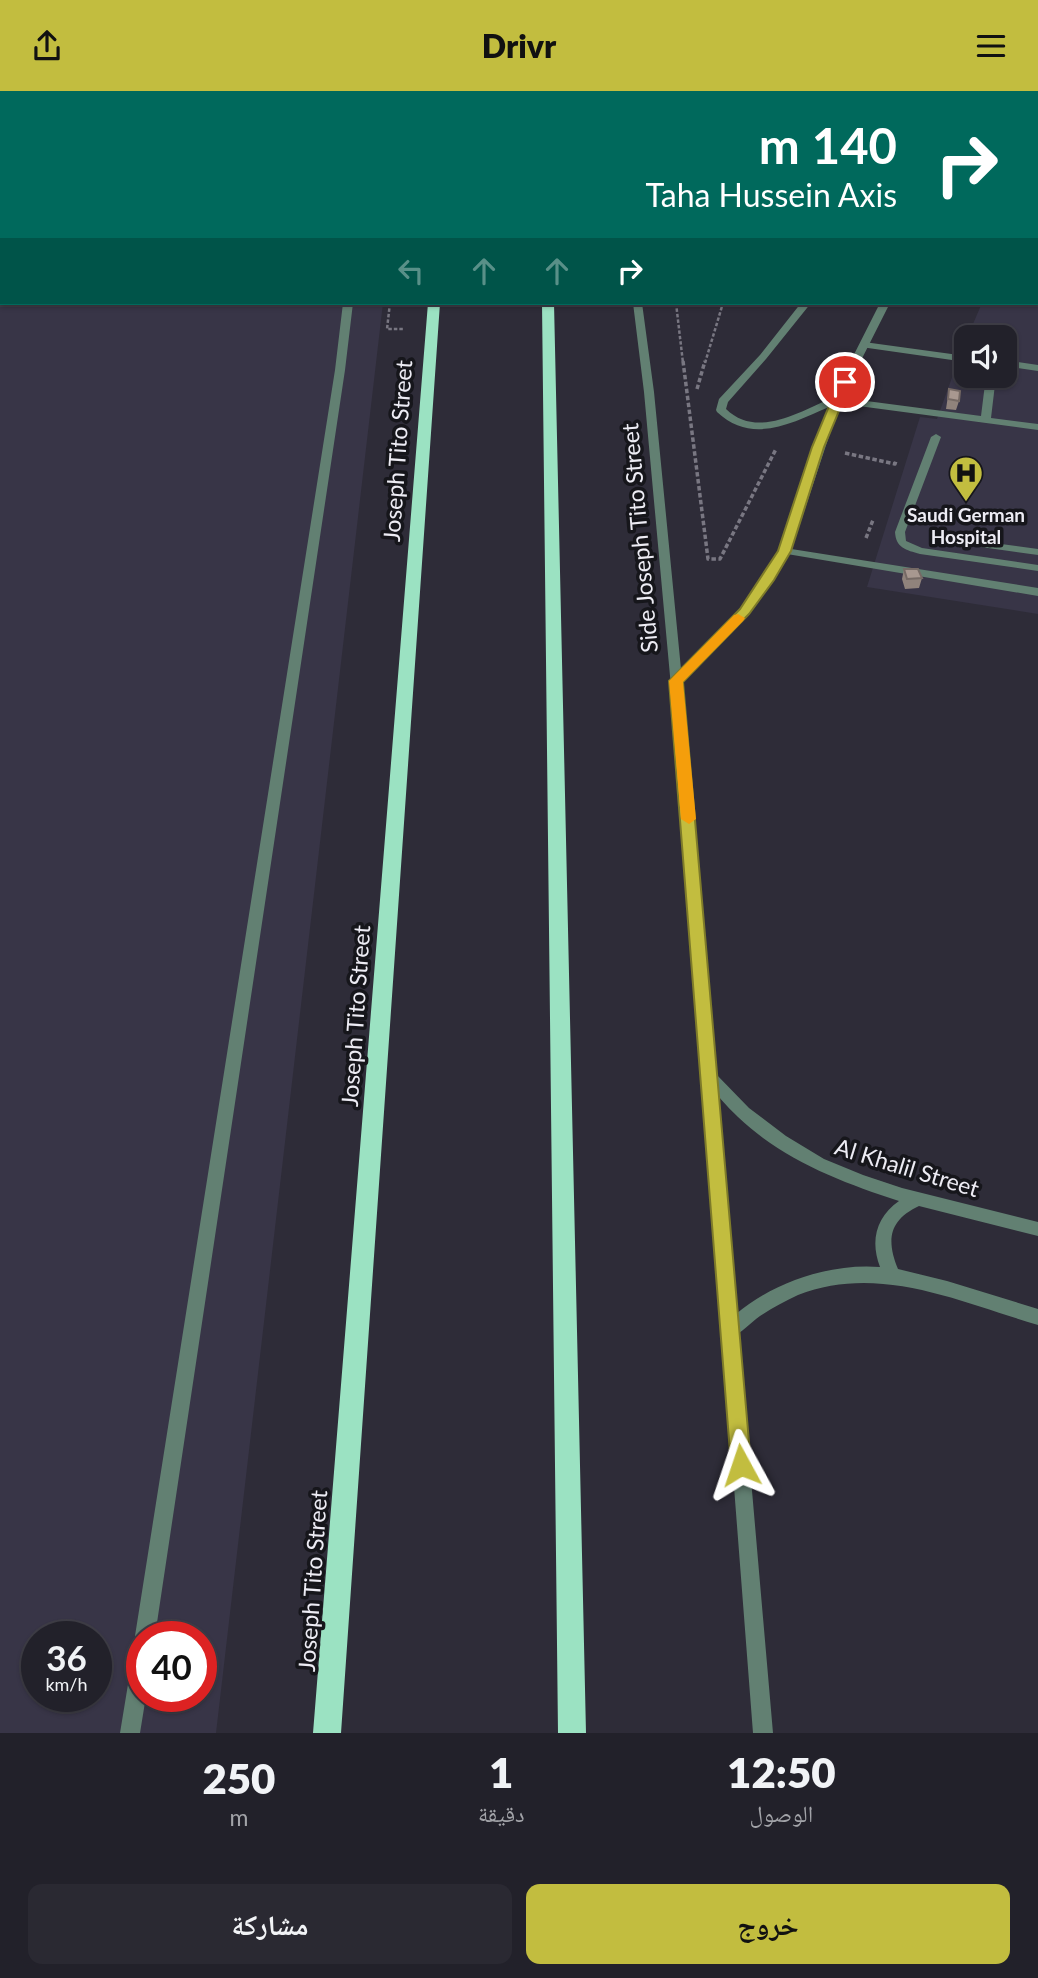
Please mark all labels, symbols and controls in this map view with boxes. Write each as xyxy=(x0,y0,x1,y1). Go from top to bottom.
text: Drivr xyxy=(482,26,556,65)
icon: share xyxy=(28,27,66,65)
icon: menu xyxy=(972,27,1010,65)
text: 140 m xyxy=(759,116,897,174)
icon: right xyxy=(921,119,1012,210)
text: Taha Hussein Axis xyxy=(646,175,897,214)
icon: left xyxy=(392,252,430,290)
icon: ahead xyxy=(465,252,503,290)
icon: ahead xyxy=(538,252,576,290)
icon: right xyxy=(611,252,649,290)
map controls xyxy=(954,325,1017,388)
button: sound xyxy=(954,325,1017,388)
pin xyxy=(815,352,875,412)
street label: Joseph Tito Street xyxy=(377,358,417,543)
icon: arrive xyxy=(826,363,864,401)
street label: Side Joseph Tito Street xyxy=(615,421,663,654)
hospital icon: Saudi German Hospital xyxy=(947,454,985,503)
place label: Saudi German Hospital xyxy=(907,503,1025,548)
street label: Joseph Tito Street xyxy=(335,923,375,1108)
street label: Al Khalil Street xyxy=(832,1132,983,1202)
position arrow xyxy=(704,1428,778,1502)
street label: Joseph Tito Street xyxy=(292,1488,332,1673)
speed limit sign: 40 xyxy=(126,1621,217,1712)
text: 36 xyxy=(46,1636,87,1678)
text: km/h xyxy=(45,1673,88,1695)
text: 1 xyxy=(489,1747,513,1797)
text: 12:50 xyxy=(727,1747,836,1797)
text: 250 xyxy=(202,1753,275,1803)
text: دقيقة xyxy=(478,1799,525,1827)
text: الوصول xyxy=(749,1799,813,1827)
text: m xyxy=(229,1803,248,1831)
button: مشاركة xyxy=(28,1884,512,1964)
button: خروج xyxy=(526,1884,1010,1964)

